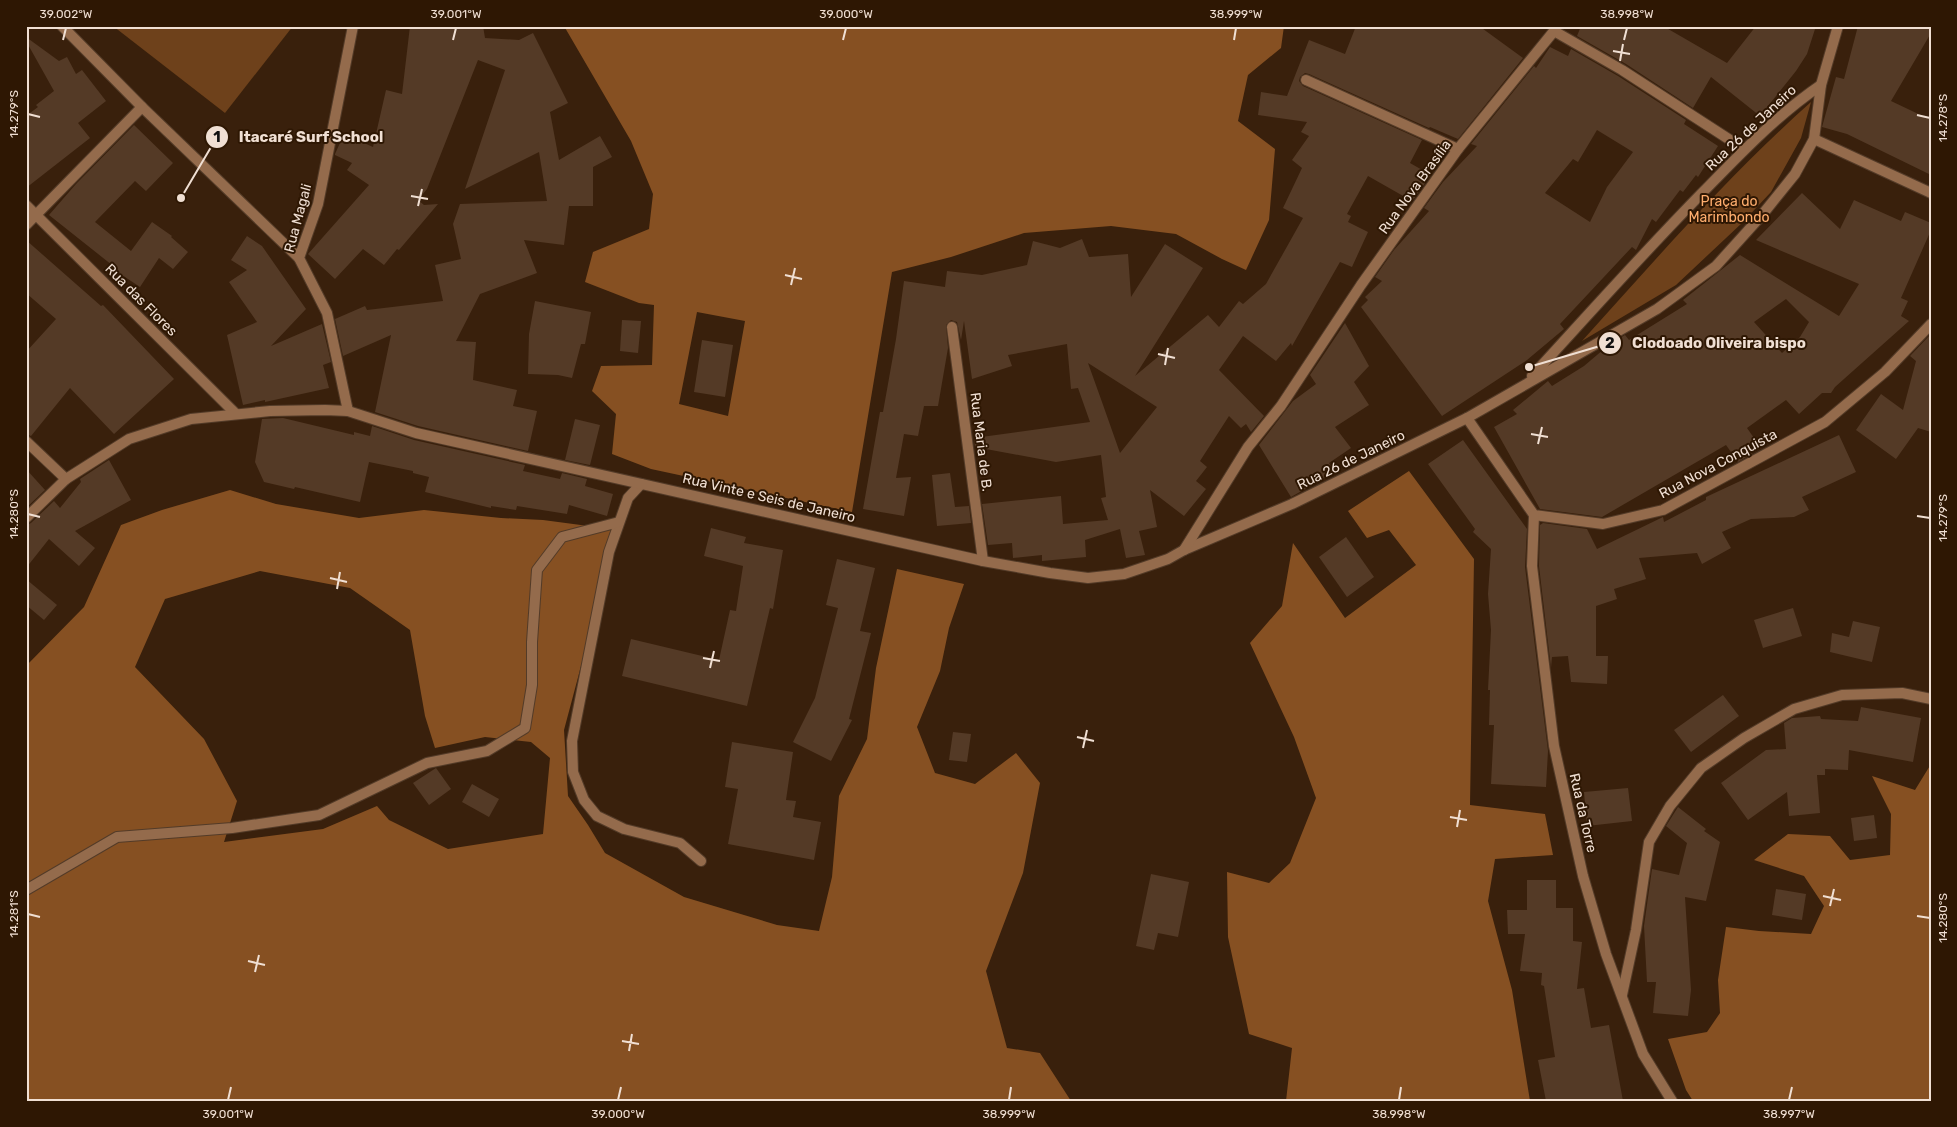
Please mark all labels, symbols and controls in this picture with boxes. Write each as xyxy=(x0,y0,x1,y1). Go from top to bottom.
text: 39.002°W xyxy=(40,7,93,21)
text: 39.001°W xyxy=(430,7,482,21)
text: 39.000°W xyxy=(819,7,873,21)
text: 38.999°W xyxy=(1210,7,1263,21)
text: 38.998°W xyxy=(1600,7,1654,21)
street label: Rua 26 de Janeiro xyxy=(1702,82,1800,174)
text: 14.279°S xyxy=(7,90,21,138)
text: 14.278°S xyxy=(1936,94,1950,142)
callout: Itacaré Surf School xyxy=(204,122,394,152)
text: 1 xyxy=(213,128,221,146)
text: Itacaré Surf School xyxy=(239,128,383,146)
street label: Rua Nova Brasília xyxy=(1375,137,1455,237)
street label: Rua Magali xyxy=(281,182,315,254)
park label: Praça do Marimbondo xyxy=(1688,193,1770,226)
street label: Rua das Flores xyxy=(101,260,181,340)
callout: Clodoado Oliveira bispo xyxy=(1597,328,1816,358)
text: 2 xyxy=(1605,334,1615,352)
text: Clodoado Oliveira bispo xyxy=(1632,334,1806,352)
street label: Rua Maria de B. xyxy=(966,391,996,493)
street label: Rua Nova Conquista xyxy=(1656,426,1780,502)
street label: Rua 26 de Janeiro xyxy=(1294,427,1408,493)
street label: Rua Vinte e Seis de Janeiro xyxy=(681,470,857,526)
text: 14.280°S xyxy=(7,489,21,539)
text: 14.279°S xyxy=(1936,494,1950,542)
street label: Rua da Torre xyxy=(1566,772,1600,855)
text: 14.281°S xyxy=(7,890,21,938)
text: 14.280°S xyxy=(1936,893,1950,943)
text: 39.001°W xyxy=(202,1107,254,1121)
text: 39.000°W xyxy=(591,1107,645,1121)
text: 38.999°W xyxy=(983,1107,1036,1121)
text: 38.998°W xyxy=(1372,1107,1426,1121)
text: 38.997°W xyxy=(1763,1107,1815,1121)

